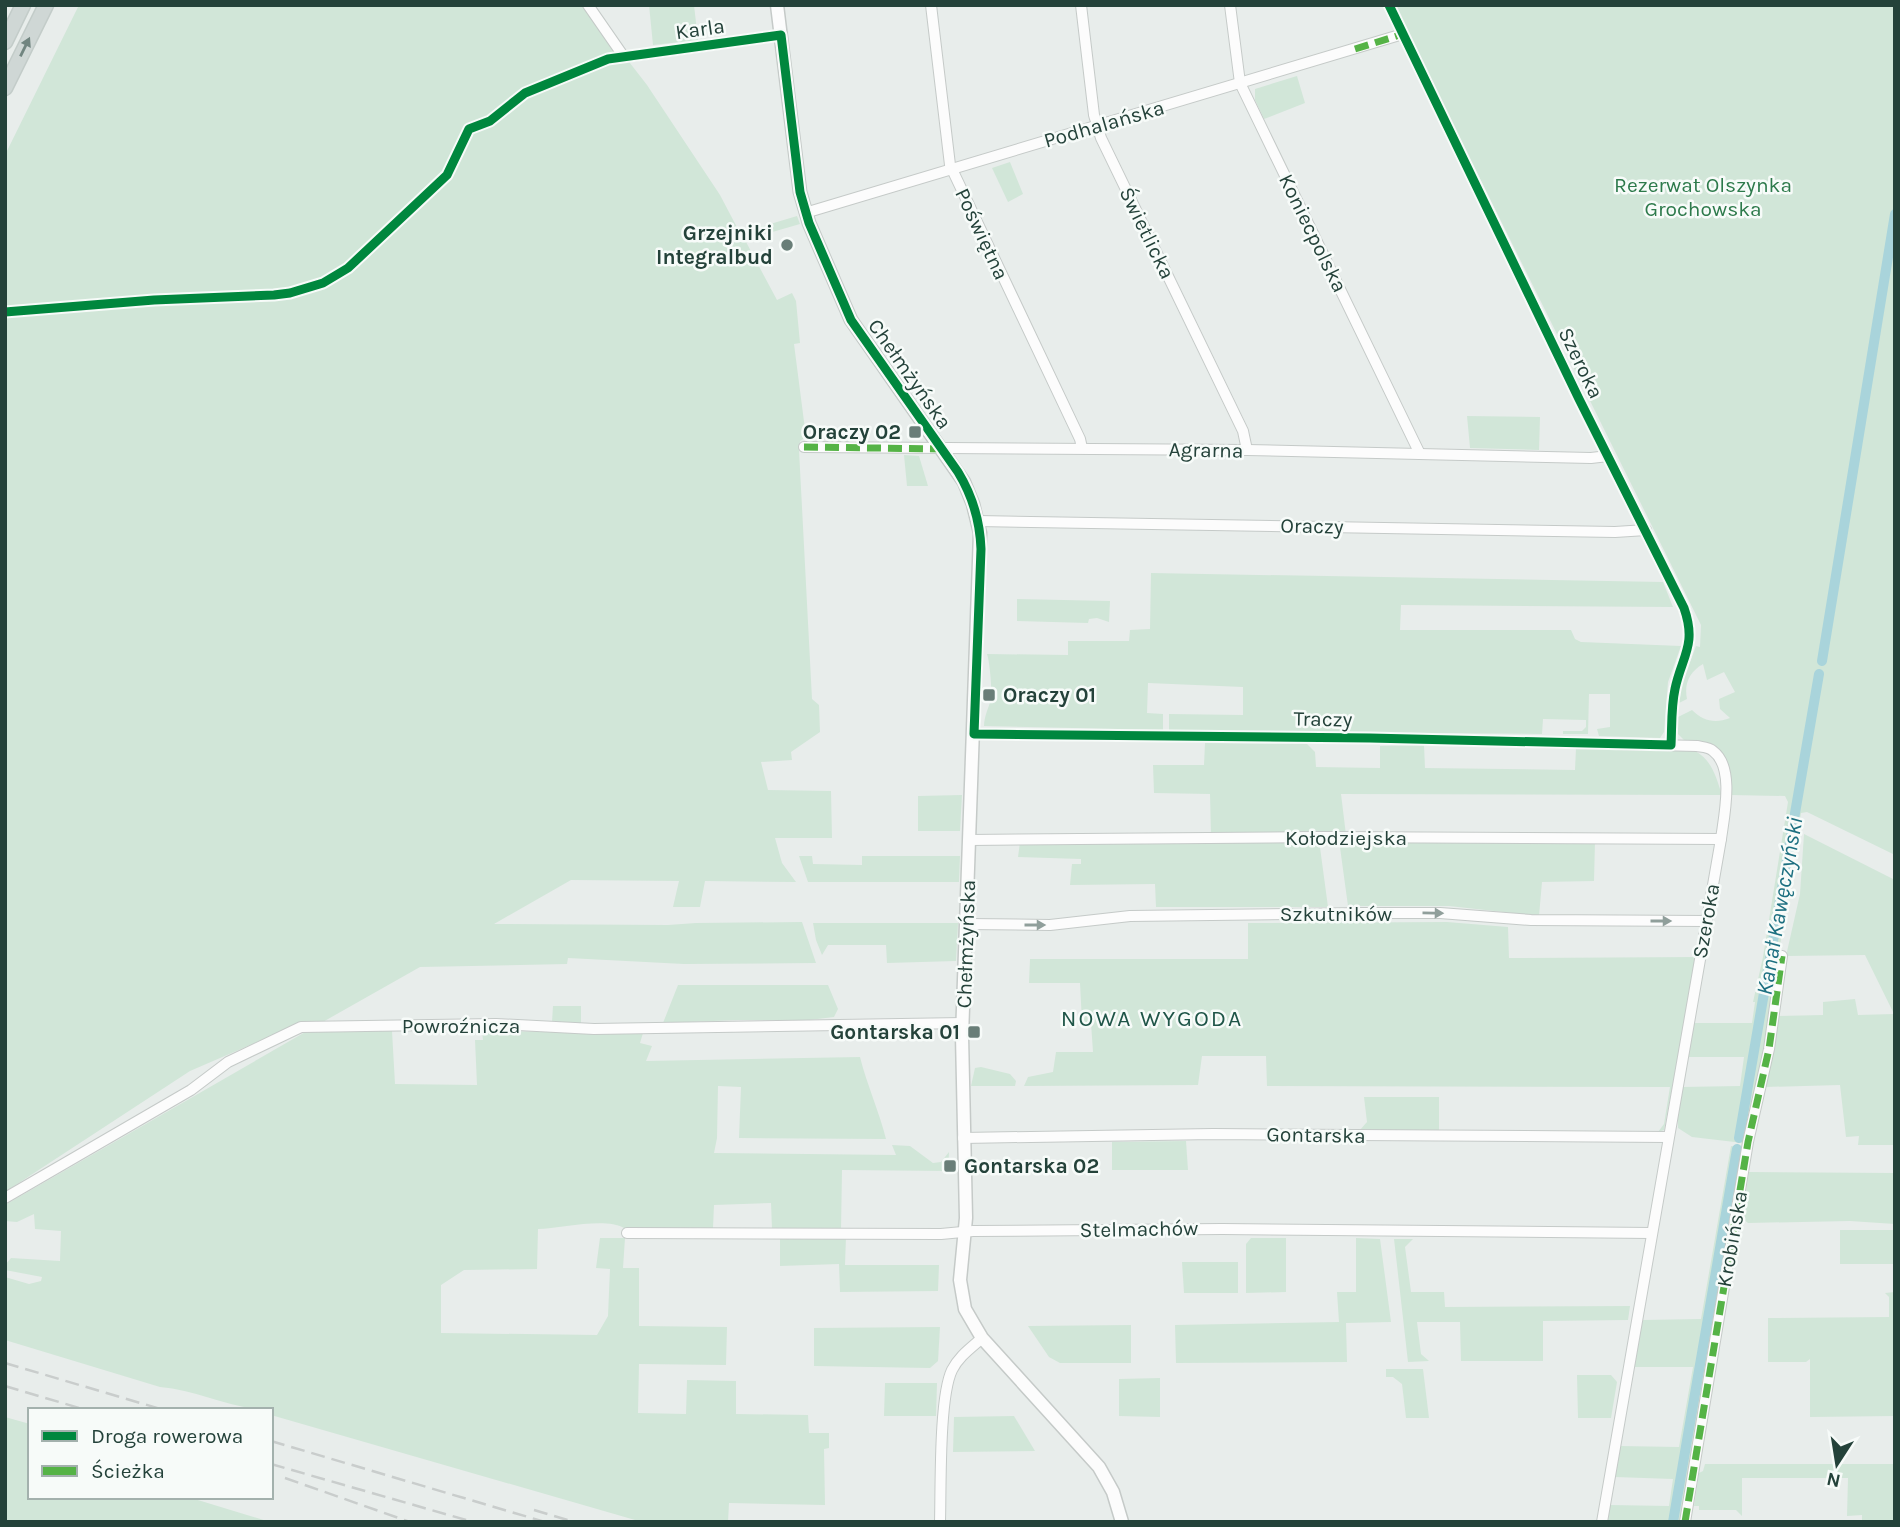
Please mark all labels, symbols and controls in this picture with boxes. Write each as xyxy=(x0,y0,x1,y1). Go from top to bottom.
street label: Karla xyxy=(674,14,726,44)
one-way arrow xyxy=(20,37,31,57)
street label: Podhalańska xyxy=(1041,95,1167,153)
street label: Koniecpolska xyxy=(1274,170,1352,296)
park label: Rezerwat Olszynka Grochowska xyxy=(1614,173,1792,221)
street label: Świetlicka xyxy=(1114,183,1180,283)
street label: Poświętna xyxy=(950,184,1014,284)
place label: Grzejniki Integralbud xyxy=(656,221,773,269)
marker: Grzejniki Integralbud xyxy=(779,237,795,253)
street label: Chełmżyńska xyxy=(863,314,957,434)
street label: Szeroka xyxy=(1554,324,1608,402)
place label: Oraczy 02 xyxy=(803,420,901,444)
marker: Oraczy 02 xyxy=(907,424,923,440)
street label: Agrarna xyxy=(1168,437,1244,463)
street label: Oraczy xyxy=(1280,513,1344,539)
place label: Oraczy 01 xyxy=(1003,683,1096,707)
marker: Oraczy 01 xyxy=(981,687,997,703)
street label: Traczy xyxy=(1293,706,1353,732)
water label: Kanał Kawęczyński xyxy=(1751,815,1808,997)
street label: Kołodziejska xyxy=(1285,826,1407,850)
street label: Chełmżyńska xyxy=(952,879,980,1009)
street label: Szeroka xyxy=(1688,882,1724,960)
street label: Szkutników xyxy=(1280,902,1392,926)
one-way arrow xyxy=(1423,908,1445,919)
one-way arrow xyxy=(1650,915,1672,927)
one-way arrow xyxy=(1024,919,1046,931)
district label: NOWA WYGODA xyxy=(1061,1005,1243,1032)
street label: Powroźnicza xyxy=(402,1014,520,1038)
place label: Gontarska 01 xyxy=(830,1020,960,1044)
marker: Gontarska 01 xyxy=(966,1024,982,1040)
street label: Gontarska xyxy=(1266,1122,1366,1148)
place label: Gontarska 02 xyxy=(964,1154,1099,1178)
marker: Gontarska 02 xyxy=(942,1158,958,1174)
street label: Krobińska xyxy=(1712,1189,1752,1289)
street label: Stelmachów xyxy=(1079,1216,1199,1242)
legend xyxy=(28,1408,273,1499)
text: Droga rowerowa xyxy=(91,1424,243,1448)
north arrow xyxy=(1802,1429,1872,1499)
text: Ścieżka xyxy=(91,1459,165,1483)
text: N xyxy=(1825,1467,1843,1492)

